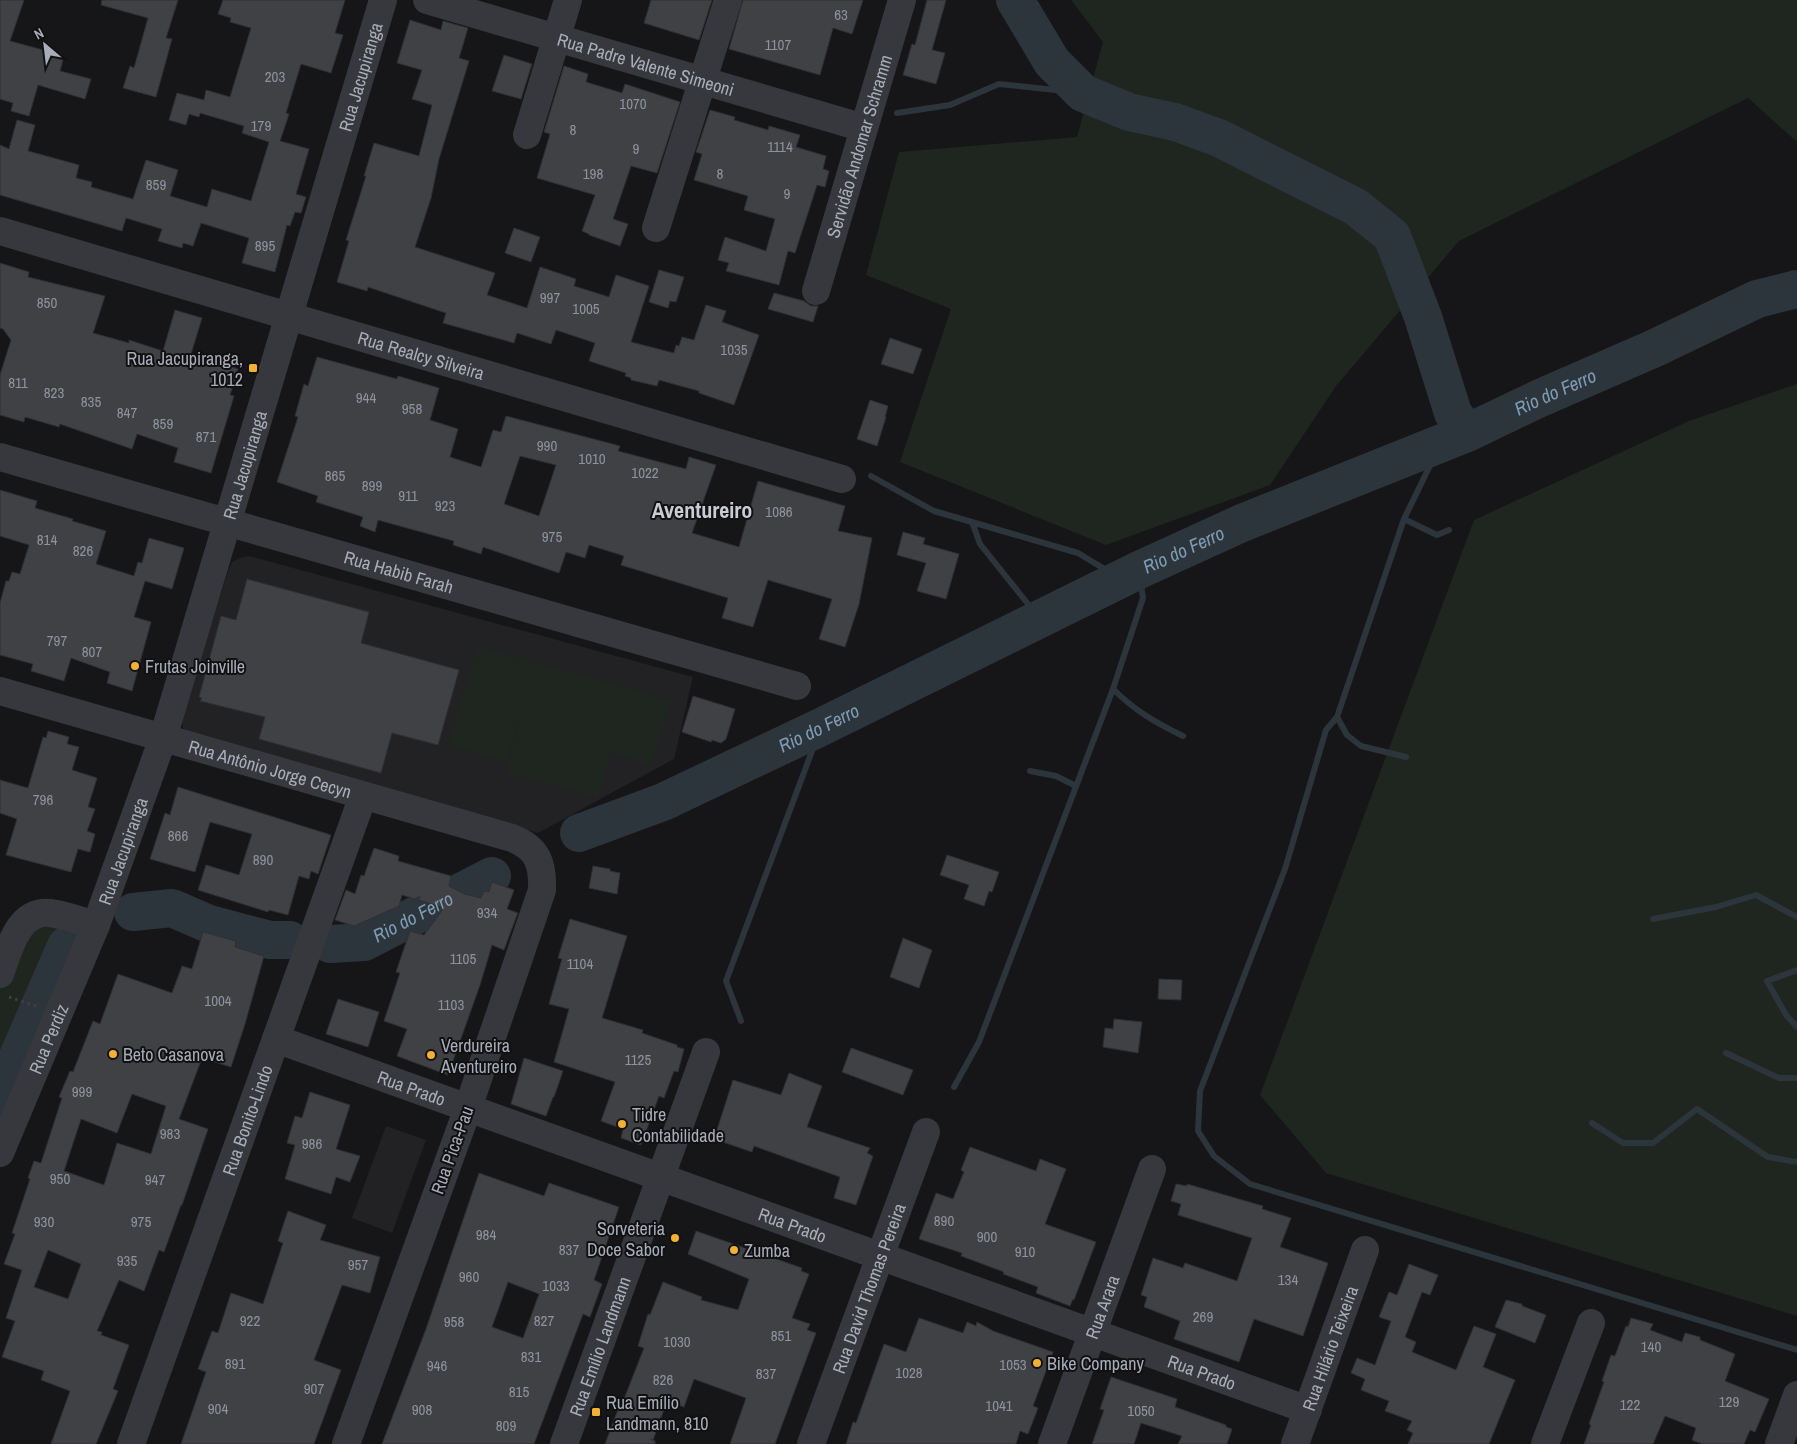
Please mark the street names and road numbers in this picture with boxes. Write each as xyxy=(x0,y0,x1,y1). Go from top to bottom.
street label: Rua Jacupiranga xyxy=(332,19,388,134)
street label: Rua Padre Valente Simeoni xyxy=(555,26,737,102)
street label: Servidão Andomar Schramm xyxy=(820,52,898,241)
street label: Rua Realcy Silveira xyxy=(355,325,487,385)
street label: Rua Jacupiranga xyxy=(216,407,272,522)
street label: Rua Habib Farah xyxy=(341,544,456,599)
street label: Rua Antônio Jorge Cecyn xyxy=(186,733,354,804)
street label: Rua Jacupiranga xyxy=(92,794,153,908)
street label: Rua Perdiz xyxy=(22,1000,74,1078)
street label: Rua Bonito-Lindo xyxy=(216,1061,278,1179)
street label: Rua Prado xyxy=(374,1064,449,1111)
street label: Rua Pica-Pau xyxy=(425,1103,479,1197)
street label: Rua David Thomas Pereira xyxy=(826,1200,911,1377)
street label: Rua Prado xyxy=(755,1201,830,1248)
street label: Rua Arara xyxy=(1079,1271,1125,1342)
street label: Rua Emílio Landmann xyxy=(563,1273,636,1420)
street label: Rua Hilário Teixeira xyxy=(1296,1282,1364,1414)
street label: Rua Prado xyxy=(1165,1348,1239,1396)

